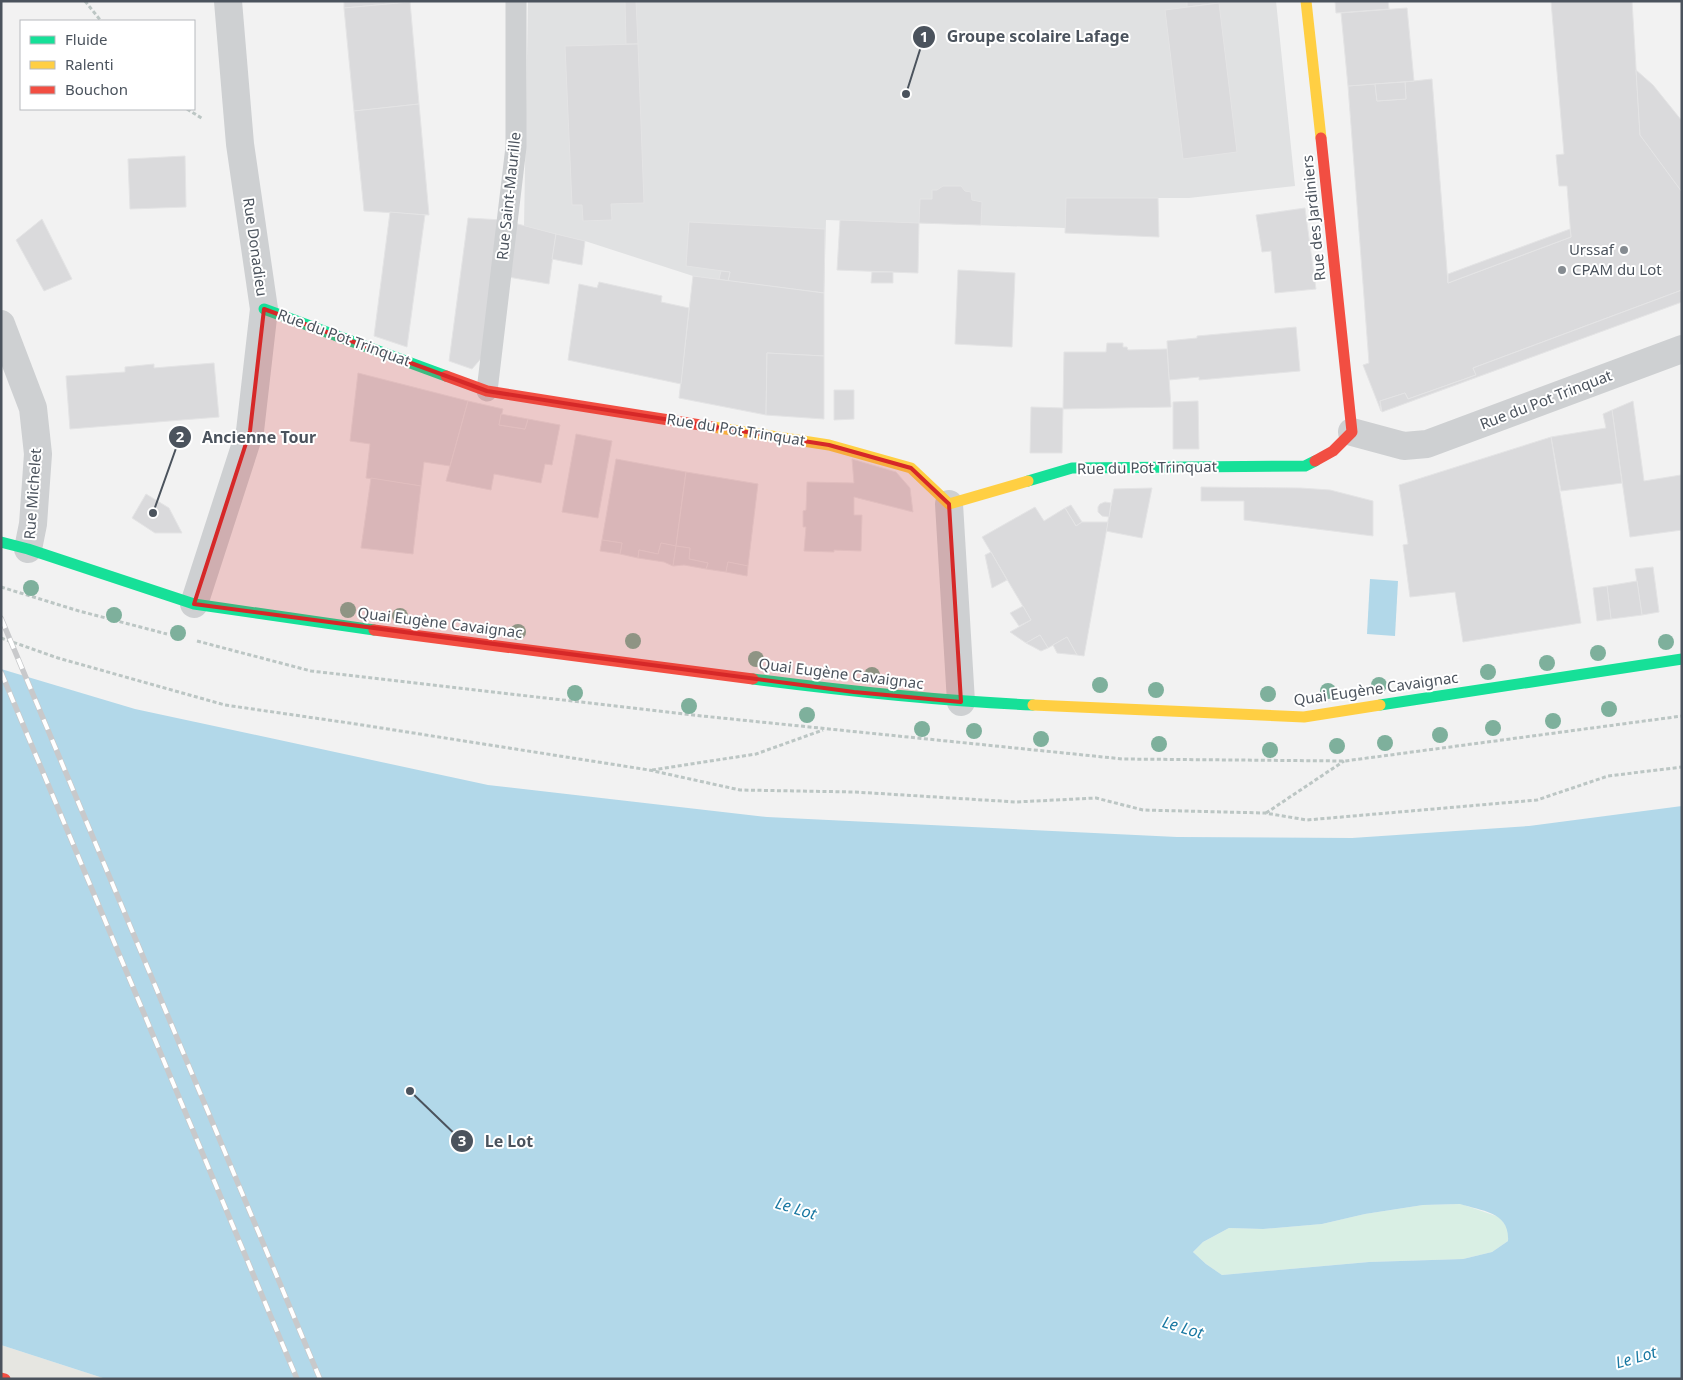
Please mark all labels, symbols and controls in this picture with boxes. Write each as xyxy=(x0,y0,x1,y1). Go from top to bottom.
legend xyxy=(20,20,195,110)
callout: Groupe scolaire Lafage xyxy=(912,21,1139,52)
text: Groupe scolaire Lafage xyxy=(947,25,1129,47)
text: 1 xyxy=(920,26,928,46)
text: Fluide xyxy=(65,29,107,49)
text: Ralenti xyxy=(65,54,114,74)
text: Bouchon xyxy=(65,79,128,99)
street label: Rue Saint-Maurille xyxy=(491,131,525,261)
street label: Rue des Jardiniers xyxy=(1296,154,1330,282)
street label: Rue Donadieu xyxy=(239,196,273,298)
place label: Urssaf xyxy=(1569,239,1615,259)
marker: Urssaf xyxy=(1618,244,1630,256)
place label: CPAM du Lot xyxy=(1572,259,1662,279)
marker: CPAM du Lot xyxy=(1556,264,1568,276)
street label: Rue du Pot Trinquat xyxy=(275,304,414,371)
street label: Rue du Pot Trinquat xyxy=(1477,364,1615,434)
street label: Rue du Pot Trinquat xyxy=(665,408,807,450)
callout: Ancienne Tour xyxy=(167,422,326,453)
text: 2 xyxy=(176,426,185,446)
text: Ancienne Tour xyxy=(202,426,316,448)
street label: Rue Michelet xyxy=(19,447,45,540)
street label: Rue du Pot Trinquat xyxy=(1077,456,1218,478)
street label: Quai Eugène Cavaignac xyxy=(357,602,524,642)
street label: Quai Eugène Cavaignac xyxy=(758,653,925,693)
street label: Quai Eugène Cavaignac xyxy=(1292,667,1459,709)
callout: Le Lot xyxy=(450,1126,543,1157)
text: 3 xyxy=(458,1130,466,1150)
text: Le Lot xyxy=(485,1130,533,1152)
water label: Le Lot xyxy=(773,1191,820,1225)
water label: Le Lot xyxy=(1160,1310,1207,1344)
water label: Le Lot xyxy=(1613,1340,1660,1373)

